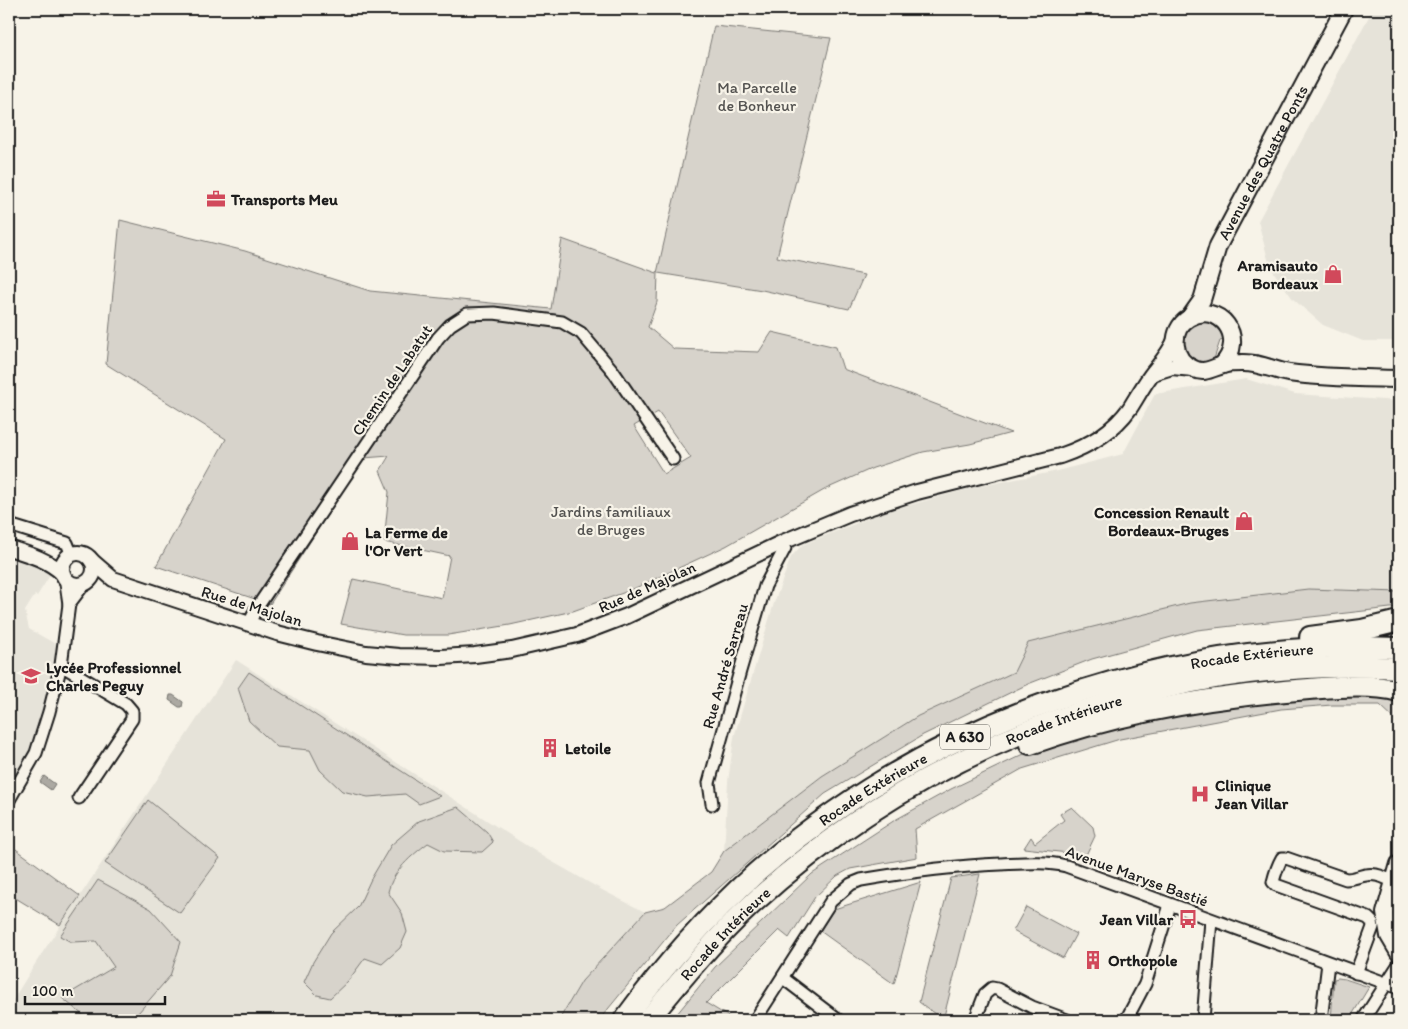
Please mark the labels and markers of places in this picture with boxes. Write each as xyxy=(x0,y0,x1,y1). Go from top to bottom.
office icon: Transports Meu xyxy=(205,188,227,210)
place label: Transports Meu xyxy=(230,190,338,210)
place label: Aramisauto Bordeaux xyxy=(1237,256,1319,293)
shop icon: Aramisauto Bordeaux xyxy=(1322,263,1344,285)
place label: Concession Renault Bordeaux-Bruges xyxy=(1094,503,1229,541)
shop icon: Concession Renault Bordeaux-Bruges xyxy=(1233,510,1255,532)
place label: La Ferme de l'Or Vert xyxy=(365,523,448,560)
shop icon: La Ferme de l'Or Vert xyxy=(339,530,361,552)
place label: Lycée Professionnel Charles Peguy xyxy=(46,658,182,696)
school or university icon: Lycée Professionnel Charles Peguy xyxy=(20,665,42,687)
building icon: Letoile xyxy=(539,737,561,759)
place label: Letoile xyxy=(565,739,611,758)
place label: Clinique Jean Villar xyxy=(1214,776,1289,813)
hospital icon: Clinique Jean Villar xyxy=(1189,783,1211,805)
bus stop icon: Jean Villar xyxy=(1177,908,1199,930)
place label: Jean Villar xyxy=(1099,910,1174,929)
building icon: Orthopole xyxy=(1082,949,1104,971)
place label: Orthopole xyxy=(1108,951,1178,971)

